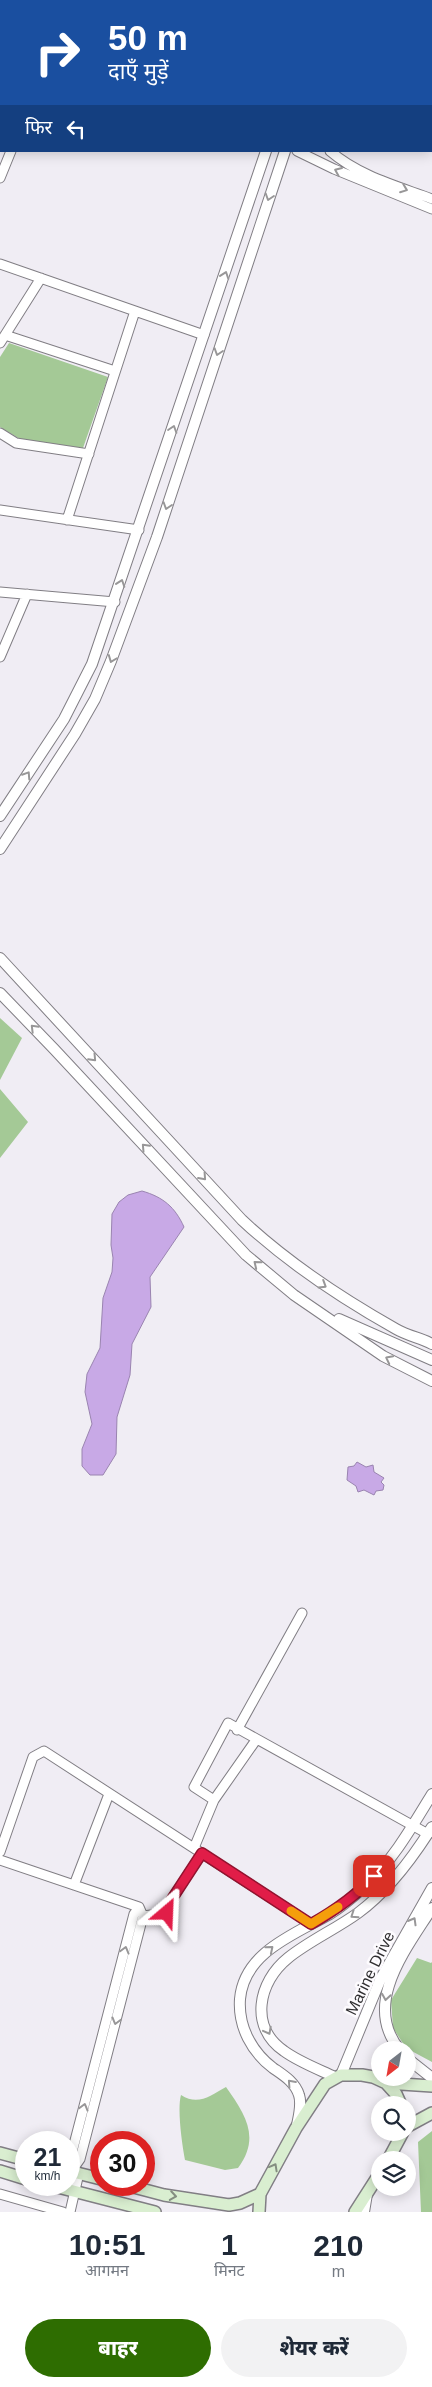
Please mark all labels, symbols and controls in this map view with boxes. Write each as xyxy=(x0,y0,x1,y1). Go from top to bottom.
text: 50 m xyxy=(108,18,188,57)
icon: right xyxy=(25,20,90,85)
text: दाएँ मुड़ें xyxy=(108,59,169,84)
icon: left xyxy=(62,115,90,143)
text: फिर xyxy=(25,117,52,138)
one-way arrow xyxy=(334,166,343,177)
one-way arrow xyxy=(400,183,408,193)
one-way arrow xyxy=(265,193,275,201)
one-way arrow xyxy=(219,271,229,280)
one-way arrow xyxy=(214,347,224,355)
one-way arrow xyxy=(167,425,177,434)
one-way arrow xyxy=(163,501,173,510)
one-way arrow xyxy=(116,579,126,588)
one-way arrow xyxy=(108,654,118,662)
one-way arrow xyxy=(21,771,30,781)
one-way arrow xyxy=(31,1025,40,1034)
one-way arrow xyxy=(87,1052,96,1061)
one-way arrow xyxy=(142,1143,151,1152)
one-way arrow xyxy=(197,1171,206,1180)
one-way arrow xyxy=(254,1262,263,1270)
one-way arrow xyxy=(318,1279,327,1288)
one-way arrow xyxy=(385,1355,394,1365)
pin xyxy=(353,1855,395,1897)
icon: arrive xyxy=(360,1862,388,1890)
position arrow xyxy=(140,1886,192,1938)
one-way arrow xyxy=(350,1909,360,1918)
one-way arrow xyxy=(407,1917,417,1926)
street label: Marine Drive xyxy=(342,1928,398,2017)
one-way arrow xyxy=(119,1946,129,1954)
one-way arrow xyxy=(264,1946,273,1955)
one-way arrow xyxy=(382,1992,392,2001)
one-way arrow xyxy=(111,2017,122,2026)
one-way arrow xyxy=(262,2026,272,2035)
north arrow xyxy=(371,2041,416,2086)
map controls xyxy=(371,2041,416,2196)
one-way arrow xyxy=(288,2079,297,2088)
button: search xyxy=(371,2096,416,2141)
one-way arrow xyxy=(78,2103,88,2112)
speed limit sign: 30 xyxy=(90,2131,155,2196)
text: 21 xyxy=(34,2143,61,2171)
button: layers xyxy=(371,2151,416,2196)
one-way arrow xyxy=(268,2164,278,2173)
text: km/h xyxy=(34,2169,61,2183)
one-way arrow xyxy=(170,2190,178,2201)
text: 10:51 xyxy=(69,2228,145,2261)
text: 1 xyxy=(221,2228,238,2261)
text: 210 xyxy=(313,2229,363,2262)
text: आगमन xyxy=(85,2262,129,2279)
text: मिनट xyxy=(214,2262,245,2279)
text: m xyxy=(332,2263,345,2280)
button: बाहर xyxy=(25,2319,211,2377)
button: शेयर करें xyxy=(221,2319,407,2377)

